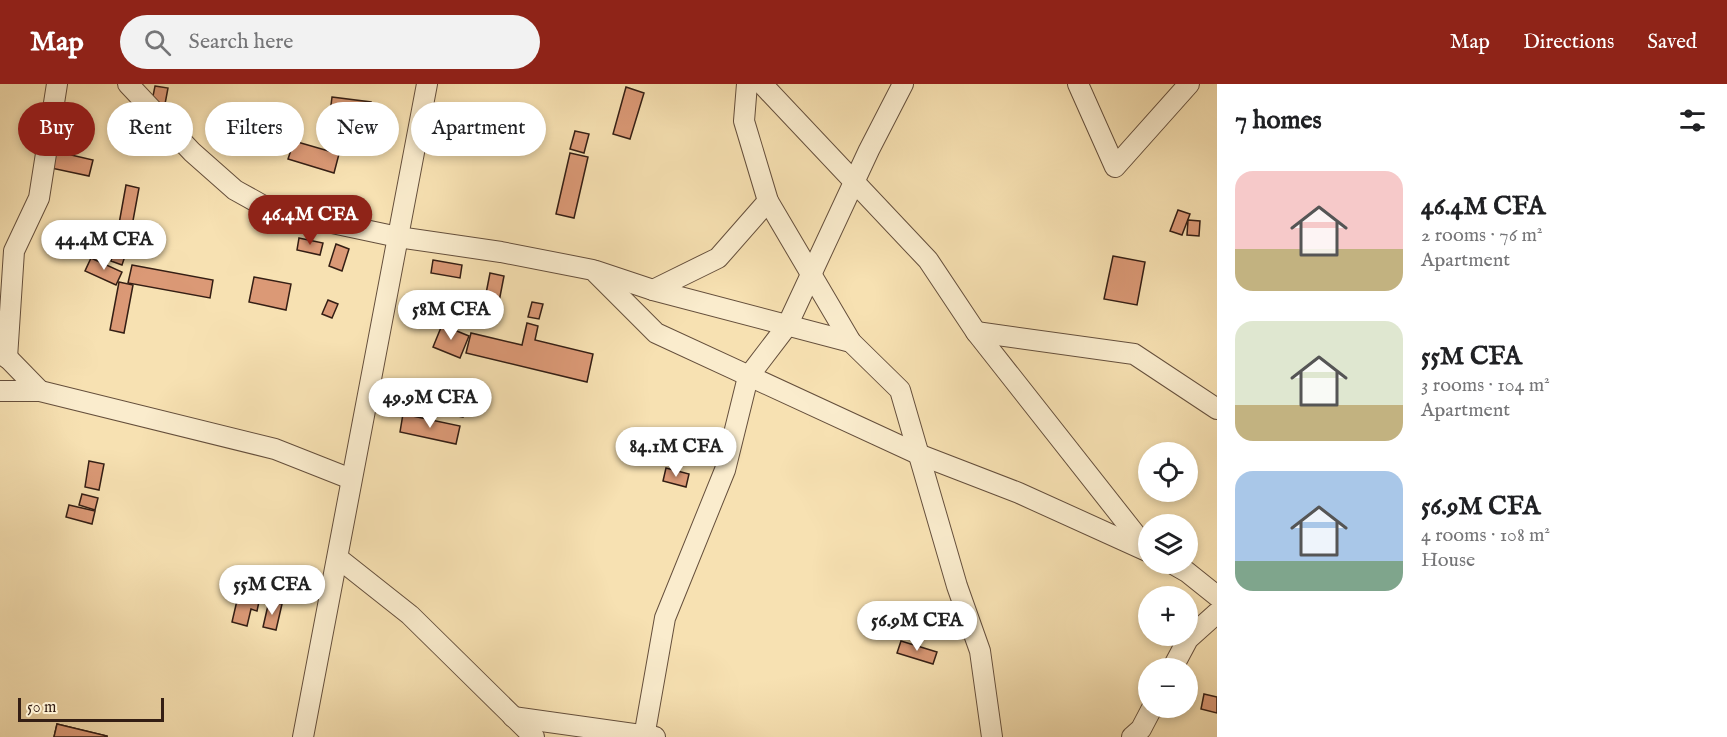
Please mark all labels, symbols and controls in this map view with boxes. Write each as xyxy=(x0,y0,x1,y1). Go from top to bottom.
search box xyxy=(120,15,540,69)
text: Map xyxy=(30,25,84,60)
icon: search xyxy=(141,26,174,59)
text: Search here xyxy=(189,28,293,56)
text: Map xyxy=(1450,29,1490,56)
text: Directions xyxy=(1523,29,1614,56)
text: Saved xyxy=(1647,29,1697,56)
chip: Buy xyxy=(18,102,95,156)
chip: Rent xyxy=(107,102,193,156)
chip: Filters xyxy=(205,102,304,156)
chip: New xyxy=(316,102,399,156)
chip: Apartment xyxy=(411,102,546,156)
text: 7 homes xyxy=(1235,104,1322,137)
icon: filters xyxy=(1676,104,1709,137)
text: 46.4M CFA xyxy=(1421,190,1545,223)
pin: 46.4M CFA xyxy=(241,195,379,246)
icon: home xyxy=(1283,195,1355,267)
text: 46.4M CFA xyxy=(262,202,358,227)
pin: 44.4M CFA xyxy=(35,220,173,271)
text: 2 rooms · 76 m² xyxy=(1421,223,1542,248)
text: 44.4M CFA xyxy=(55,227,153,252)
text: Apartment xyxy=(1421,248,1510,273)
pin: 58M CFA xyxy=(396,290,506,341)
text: 58M CFA xyxy=(412,297,490,322)
text: 55M CFA xyxy=(1421,340,1522,373)
icon: home xyxy=(1283,345,1355,417)
text: 3 rooms · 104 m² xyxy=(1421,373,1550,398)
pin: 49.9M CFA xyxy=(361,378,499,429)
text: 49.9M CFA xyxy=(383,385,477,410)
text: Apartment xyxy=(1421,398,1510,423)
pin: 84.1M CFA xyxy=(607,427,745,478)
text: 84.1M CFA xyxy=(630,434,722,459)
map controls xyxy=(1138,442,1198,718)
button: locate xyxy=(1138,442,1198,502)
text: 56.9M CFA xyxy=(1421,490,1540,523)
icon: home xyxy=(1283,495,1355,567)
button: layers xyxy=(1138,514,1198,574)
text: 4 rooms · 108 m² xyxy=(1421,523,1550,548)
text: House xyxy=(1421,548,1475,573)
pin: 55M CFA xyxy=(217,565,327,616)
text: 55M CFA xyxy=(233,572,311,597)
button: + xyxy=(1138,586,1198,646)
pin: 56.9M CFA xyxy=(848,601,986,652)
text: 56.9M CFA xyxy=(871,608,963,633)
button: − xyxy=(1138,658,1198,718)
scale bar xyxy=(18,695,164,722)
text: 50 m xyxy=(27,698,56,718)

